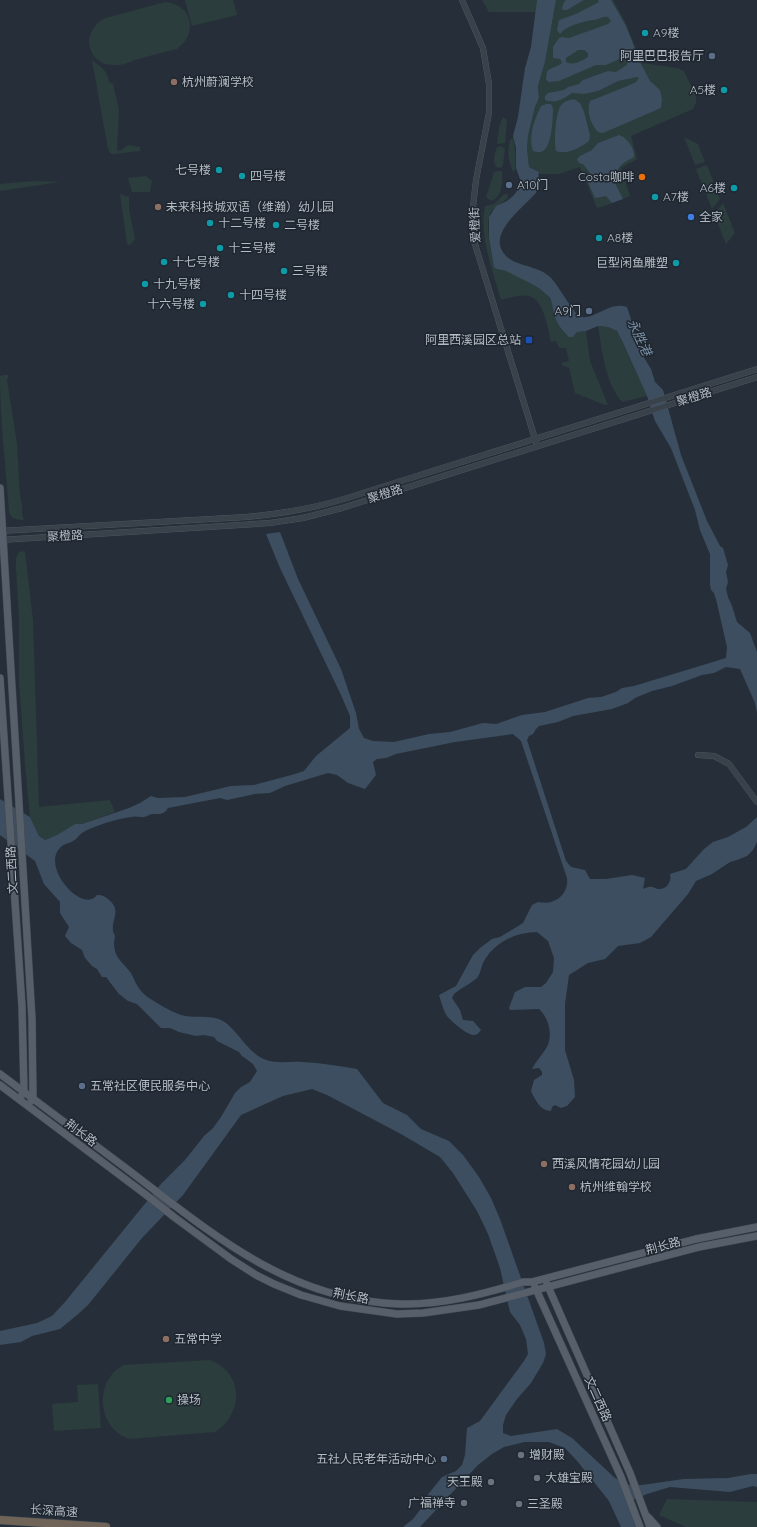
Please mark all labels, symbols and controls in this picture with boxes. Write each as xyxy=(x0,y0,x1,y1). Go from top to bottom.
place label: A9楼 xyxy=(653,25,679,40)
marker: A9楼 xyxy=(640,28,650,38)
place label: 阿里巴巴报告厅 xyxy=(620,48,704,63)
marker: 阿里巴巴报告厅 xyxy=(707,51,717,61)
place label: 杭州蔚澜学校 xyxy=(182,74,254,89)
marker: 杭州蔚澜学校 xyxy=(169,77,179,87)
place label: A5楼 xyxy=(690,82,716,97)
marker: A5楼 xyxy=(719,85,729,95)
place label: 七号楼 xyxy=(175,162,211,177)
marker: 七号楼 xyxy=(214,165,224,175)
place label: 四号楼 xyxy=(250,168,286,183)
place label: Costa咖啡 xyxy=(578,169,634,184)
marker: 四号楼 xyxy=(237,171,247,181)
marker: Costa咖啡 xyxy=(637,172,647,182)
place label: A10门 xyxy=(517,177,548,192)
marker: A10门 xyxy=(504,180,514,190)
place label: A6楼 xyxy=(700,180,726,195)
marker: A6楼 xyxy=(729,183,739,193)
place label: A7楼 xyxy=(663,189,689,204)
marker: A7楼 xyxy=(650,192,660,202)
place label: 未来科技城双语（维瀚）幼儿园 xyxy=(166,199,334,214)
marker: 未来科技城双语（维瀚）幼儿园 xyxy=(153,202,163,212)
street label: 爱橙街 xyxy=(466,207,483,243)
place label: 全家 xyxy=(699,209,723,224)
marker: 全家 xyxy=(686,212,696,222)
place label: 十二号楼 xyxy=(218,215,266,230)
place label: 二号楼 xyxy=(284,217,320,232)
marker: 十二号楼 xyxy=(205,218,215,228)
marker: 二号楼 xyxy=(271,220,281,230)
place label: A8楼 xyxy=(607,230,633,245)
marker: A8楼 xyxy=(594,233,604,243)
place label: 十三号楼 xyxy=(228,240,276,255)
marker: 十三号楼 xyxy=(215,243,225,253)
place label: 十七号楼 xyxy=(172,254,220,269)
place label: 巨型闲鱼雕塑 xyxy=(596,255,668,270)
marker: 十七号楼 xyxy=(159,257,169,267)
marker: 巨型闲鱼雕塑 xyxy=(671,258,681,268)
place label: 三号楼 xyxy=(292,263,328,278)
marker: 三号楼 xyxy=(279,266,289,276)
place label: 十九号楼 xyxy=(153,276,201,291)
marker: 十九号楼 xyxy=(140,279,150,289)
place label: 十四号楼 xyxy=(239,287,287,302)
marker: 十四号楼 xyxy=(226,290,236,300)
place label: 十六号楼 xyxy=(147,296,195,311)
marker: 十六号楼 xyxy=(198,299,208,309)
place label: A9门 xyxy=(555,303,581,318)
marker: A9门 xyxy=(584,306,594,316)
water label: 永胜港 xyxy=(625,316,656,360)
place label: 阿里西溪园区总站 xyxy=(425,332,521,347)
marker: 阿里西溪园区总站 xyxy=(524,335,534,345)
street label: 聚橙路 xyxy=(674,384,713,409)
street label: 聚橙路 xyxy=(365,481,404,506)
street label: 聚橙路 xyxy=(47,527,83,544)
street label: 文二西路 xyxy=(3,846,20,894)
place label: 五常社区便民服务中心 xyxy=(90,1078,210,1093)
marker: 五常社区便民服务中心 xyxy=(77,1081,87,1091)
street label: 荆长路 xyxy=(62,1116,100,1149)
place label: 西溪风情花园幼儿园 xyxy=(552,1156,660,1171)
marker: 西溪风情花园幼儿园 xyxy=(539,1159,549,1169)
place label: 杭州维翰学校 xyxy=(580,1179,652,1194)
marker: 杭州维翰学校 xyxy=(567,1182,577,1192)
street label: 荆长路 xyxy=(644,1234,682,1257)
street label: 荆长路 xyxy=(332,1285,370,1306)
place label: 五常中学 xyxy=(174,1331,222,1346)
marker: 五常中学 xyxy=(161,1334,171,1344)
street label: 文二西路 xyxy=(582,1374,615,1424)
place label: 操场 xyxy=(177,1392,201,1407)
marker: 操场 xyxy=(164,1395,174,1405)
place label: 增财殿 xyxy=(529,1447,565,1462)
marker: 增财殿 xyxy=(516,1450,526,1460)
place label: 五社人民老年活动中心 xyxy=(316,1451,436,1466)
marker: 五社人民老年活动中心 xyxy=(439,1454,449,1464)
place label: 大雄宝殿 xyxy=(545,1470,593,1485)
marker: 大雄宝殿 xyxy=(532,1473,542,1483)
place label: 天王殿 xyxy=(447,1474,483,1489)
marker: 天王殿 xyxy=(486,1477,496,1487)
place label: 广福禅寺 xyxy=(408,1495,456,1510)
place label: 三圣殿 xyxy=(527,1496,563,1511)
marker: 广福禅寺 xyxy=(459,1498,469,1508)
marker: 三圣殿 xyxy=(514,1499,524,1509)
street label: 长深高速 xyxy=(30,1501,79,1520)

